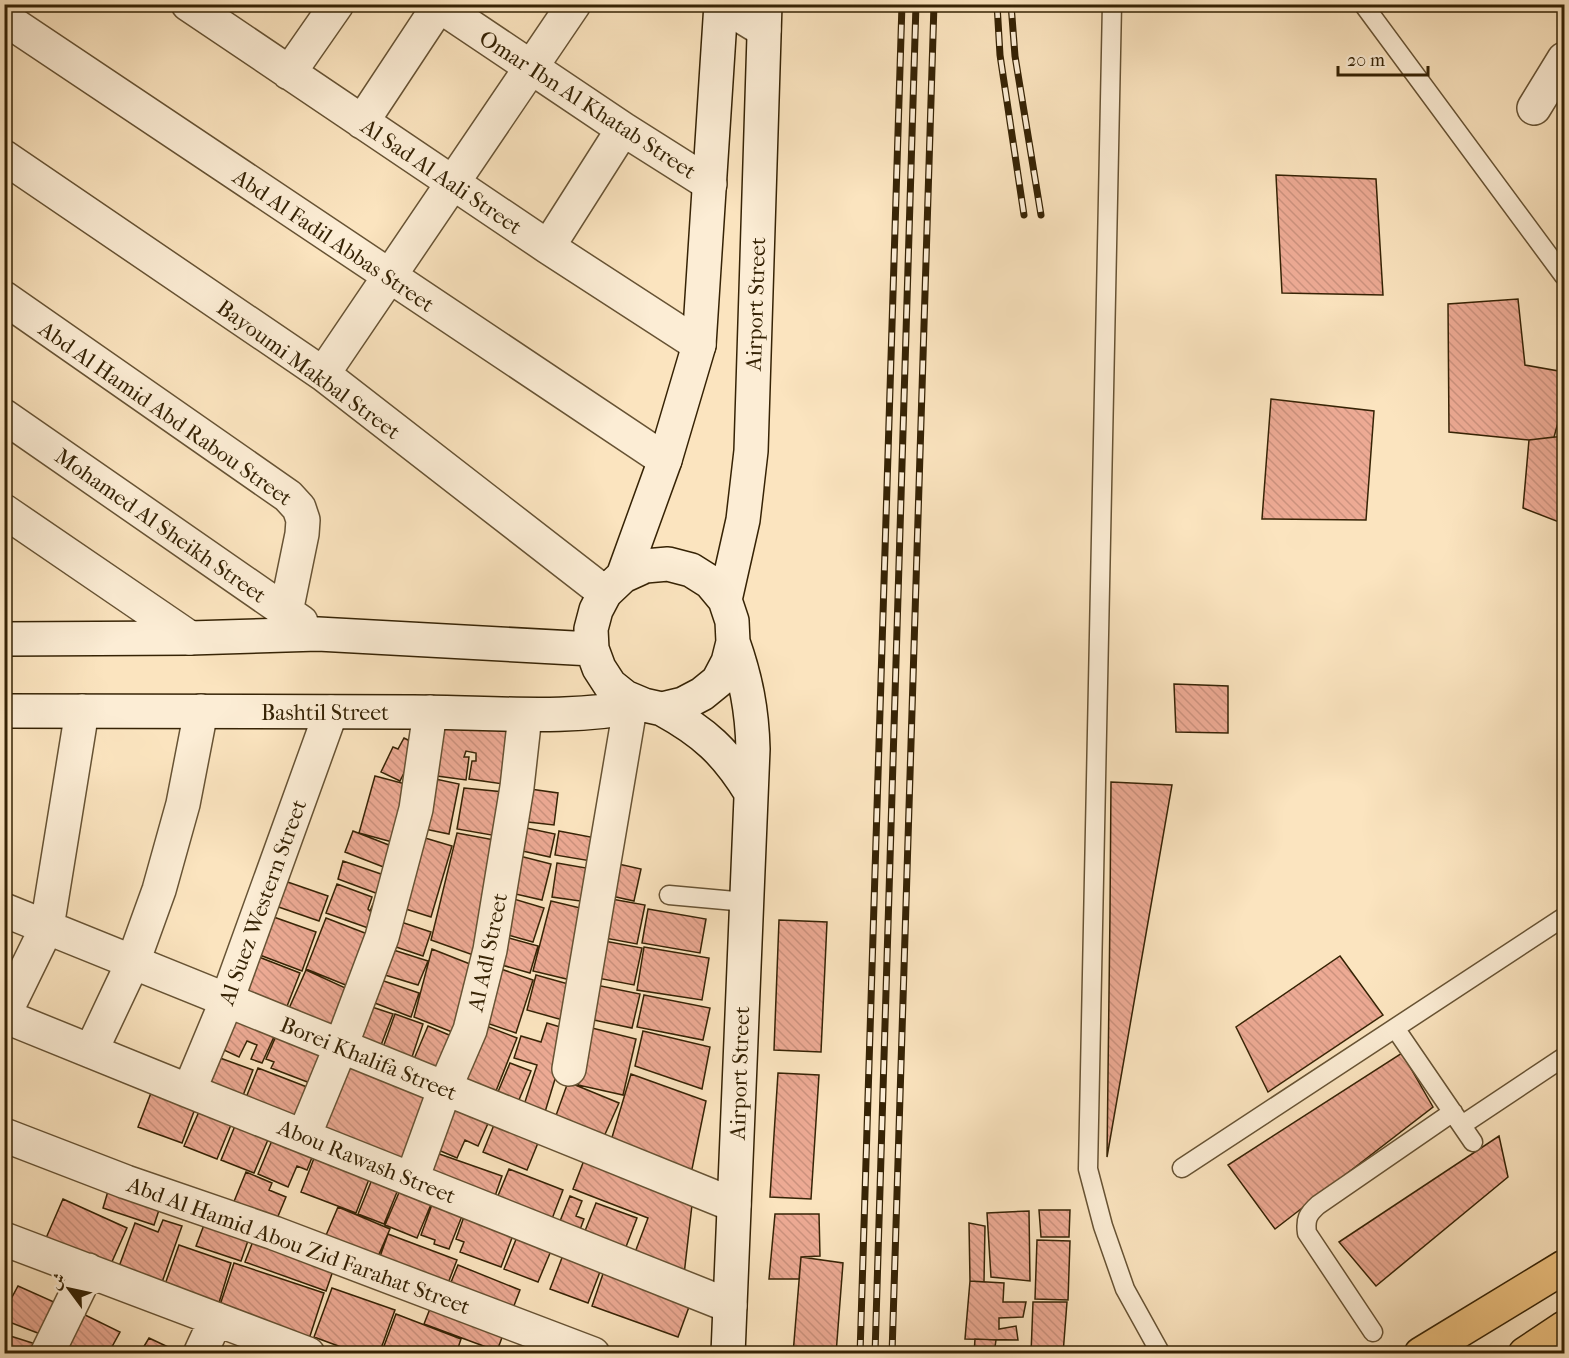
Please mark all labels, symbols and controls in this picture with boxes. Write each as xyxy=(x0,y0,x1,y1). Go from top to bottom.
street label: Omar Ibn Al Khatab Street xyxy=(474,25,701,185)
scale bar xyxy=(1338,39,1428,77)
text: 20 m xyxy=(1347,50,1385,71)
street label: Al Sad Al Aali Street xyxy=(355,113,527,240)
street label: Abd Al Fadil Abbas Street xyxy=(227,163,439,318)
street label: Airport Street xyxy=(741,237,771,372)
street label: Bayoumi Makbal Street xyxy=(212,295,405,445)
street label: Abd Al Hamid Abd Rabou Street xyxy=(33,316,297,511)
street label: Mohamed Al Sheikh Street xyxy=(50,443,271,609)
street label: Bashtil Street xyxy=(261,700,389,726)
street label: Al Suez Western Street xyxy=(213,796,312,1010)
street label: Al Adl Street xyxy=(463,891,513,1015)
street label: Airport Street xyxy=(725,1006,755,1141)
street label: Borei Khalifa Street xyxy=(277,1012,461,1106)
street label: Abou Rawash Street xyxy=(273,1114,459,1210)
street label: Abd Al Hamid Abou Zid Farahat Street xyxy=(123,1171,474,1320)
north arrow xyxy=(39,1259,99,1319)
text: ش xyxy=(45,1269,69,1293)

